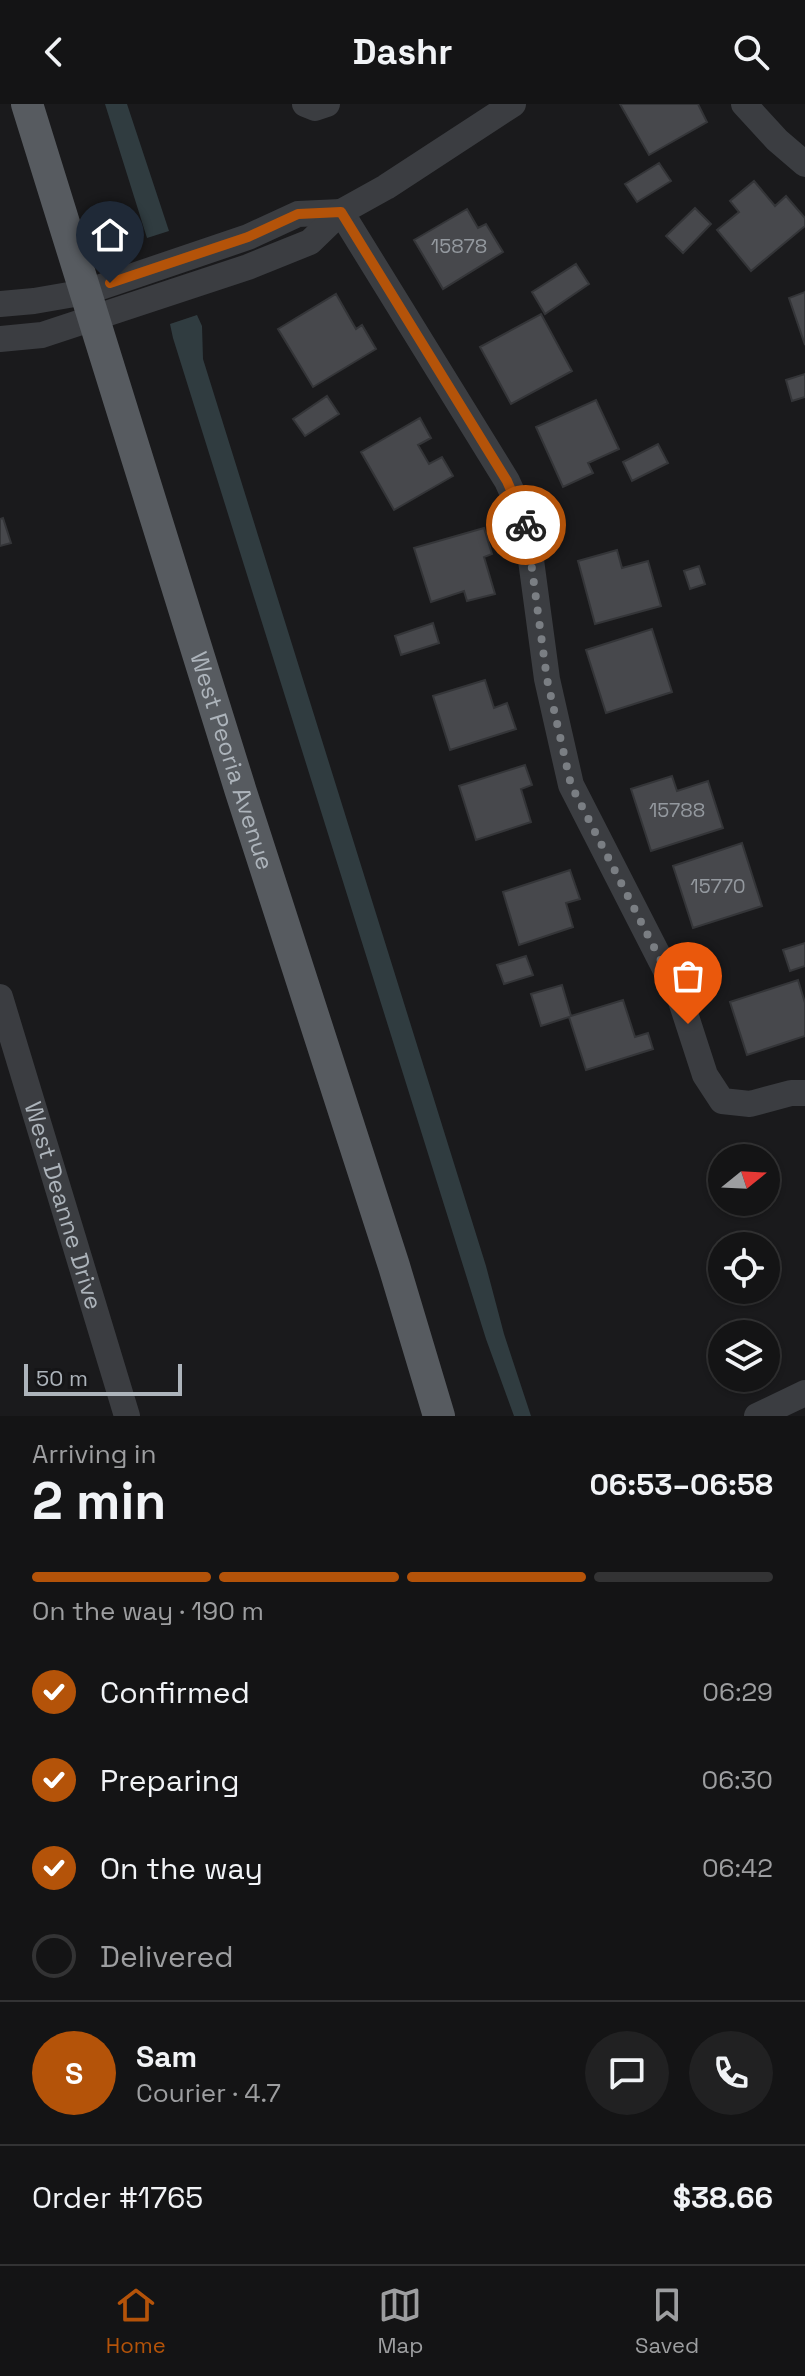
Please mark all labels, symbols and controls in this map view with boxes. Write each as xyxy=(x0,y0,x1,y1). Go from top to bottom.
text: Dashr xyxy=(353,29,452,75)
icon: back xyxy=(32,30,76,74)
icon: search xyxy=(729,30,773,74)
pin xyxy=(76,201,144,283)
icon: home xyxy=(88,213,132,257)
house number: 15878 xyxy=(431,233,487,259)
courier xyxy=(486,485,566,565)
icon: bike xyxy=(504,503,548,547)
street label: West Peoria Avenue xyxy=(183,648,281,874)
house number: 15788 xyxy=(649,797,705,823)
house number: 15770 xyxy=(690,873,746,899)
pin xyxy=(654,942,722,1024)
icon: bag xyxy=(666,954,710,998)
street label: West Deanne Drive xyxy=(18,1098,110,1313)
north arrow xyxy=(708,1144,780,1216)
map controls xyxy=(708,1144,780,1392)
button: locate xyxy=(708,1232,780,1304)
button: layers xyxy=(708,1320,780,1392)
scale bar xyxy=(24,1360,182,1396)
text: 50 m xyxy=(36,1364,88,1392)
text: Arriving in xyxy=(32,1437,156,1471)
text: 06:53–06:58 xyxy=(589,1465,773,1504)
text: 2 min xyxy=(32,1468,166,1534)
text: On the way · 190 m xyxy=(32,1594,264,1628)
icon: check xyxy=(32,1670,76,1714)
text: Confirmed xyxy=(100,1673,250,1712)
text: 06:29 xyxy=(702,1675,773,1709)
icon: check xyxy=(32,1758,76,1802)
text: Preparing xyxy=(100,1761,239,1800)
text: 06:30 xyxy=(701,1763,773,1797)
icon: check xyxy=(32,1846,76,1890)
text: On the way xyxy=(100,1849,263,1888)
text: 06:42 xyxy=(702,1851,773,1885)
text: Delivered xyxy=(100,1937,234,1976)
button: chat xyxy=(585,2031,669,2115)
button: phone xyxy=(689,2031,773,2115)
text: Sam xyxy=(136,2037,197,2076)
text: S xyxy=(65,2054,83,2093)
text: Courier · 4.7 xyxy=(136,2076,281,2110)
text: Order #1765 xyxy=(32,2178,203,2217)
text: $38.66 xyxy=(673,2178,773,2217)
tab: Home xyxy=(106,2283,166,2359)
tab: Map xyxy=(377,2283,423,2359)
tab: Saved xyxy=(635,2283,699,2359)

